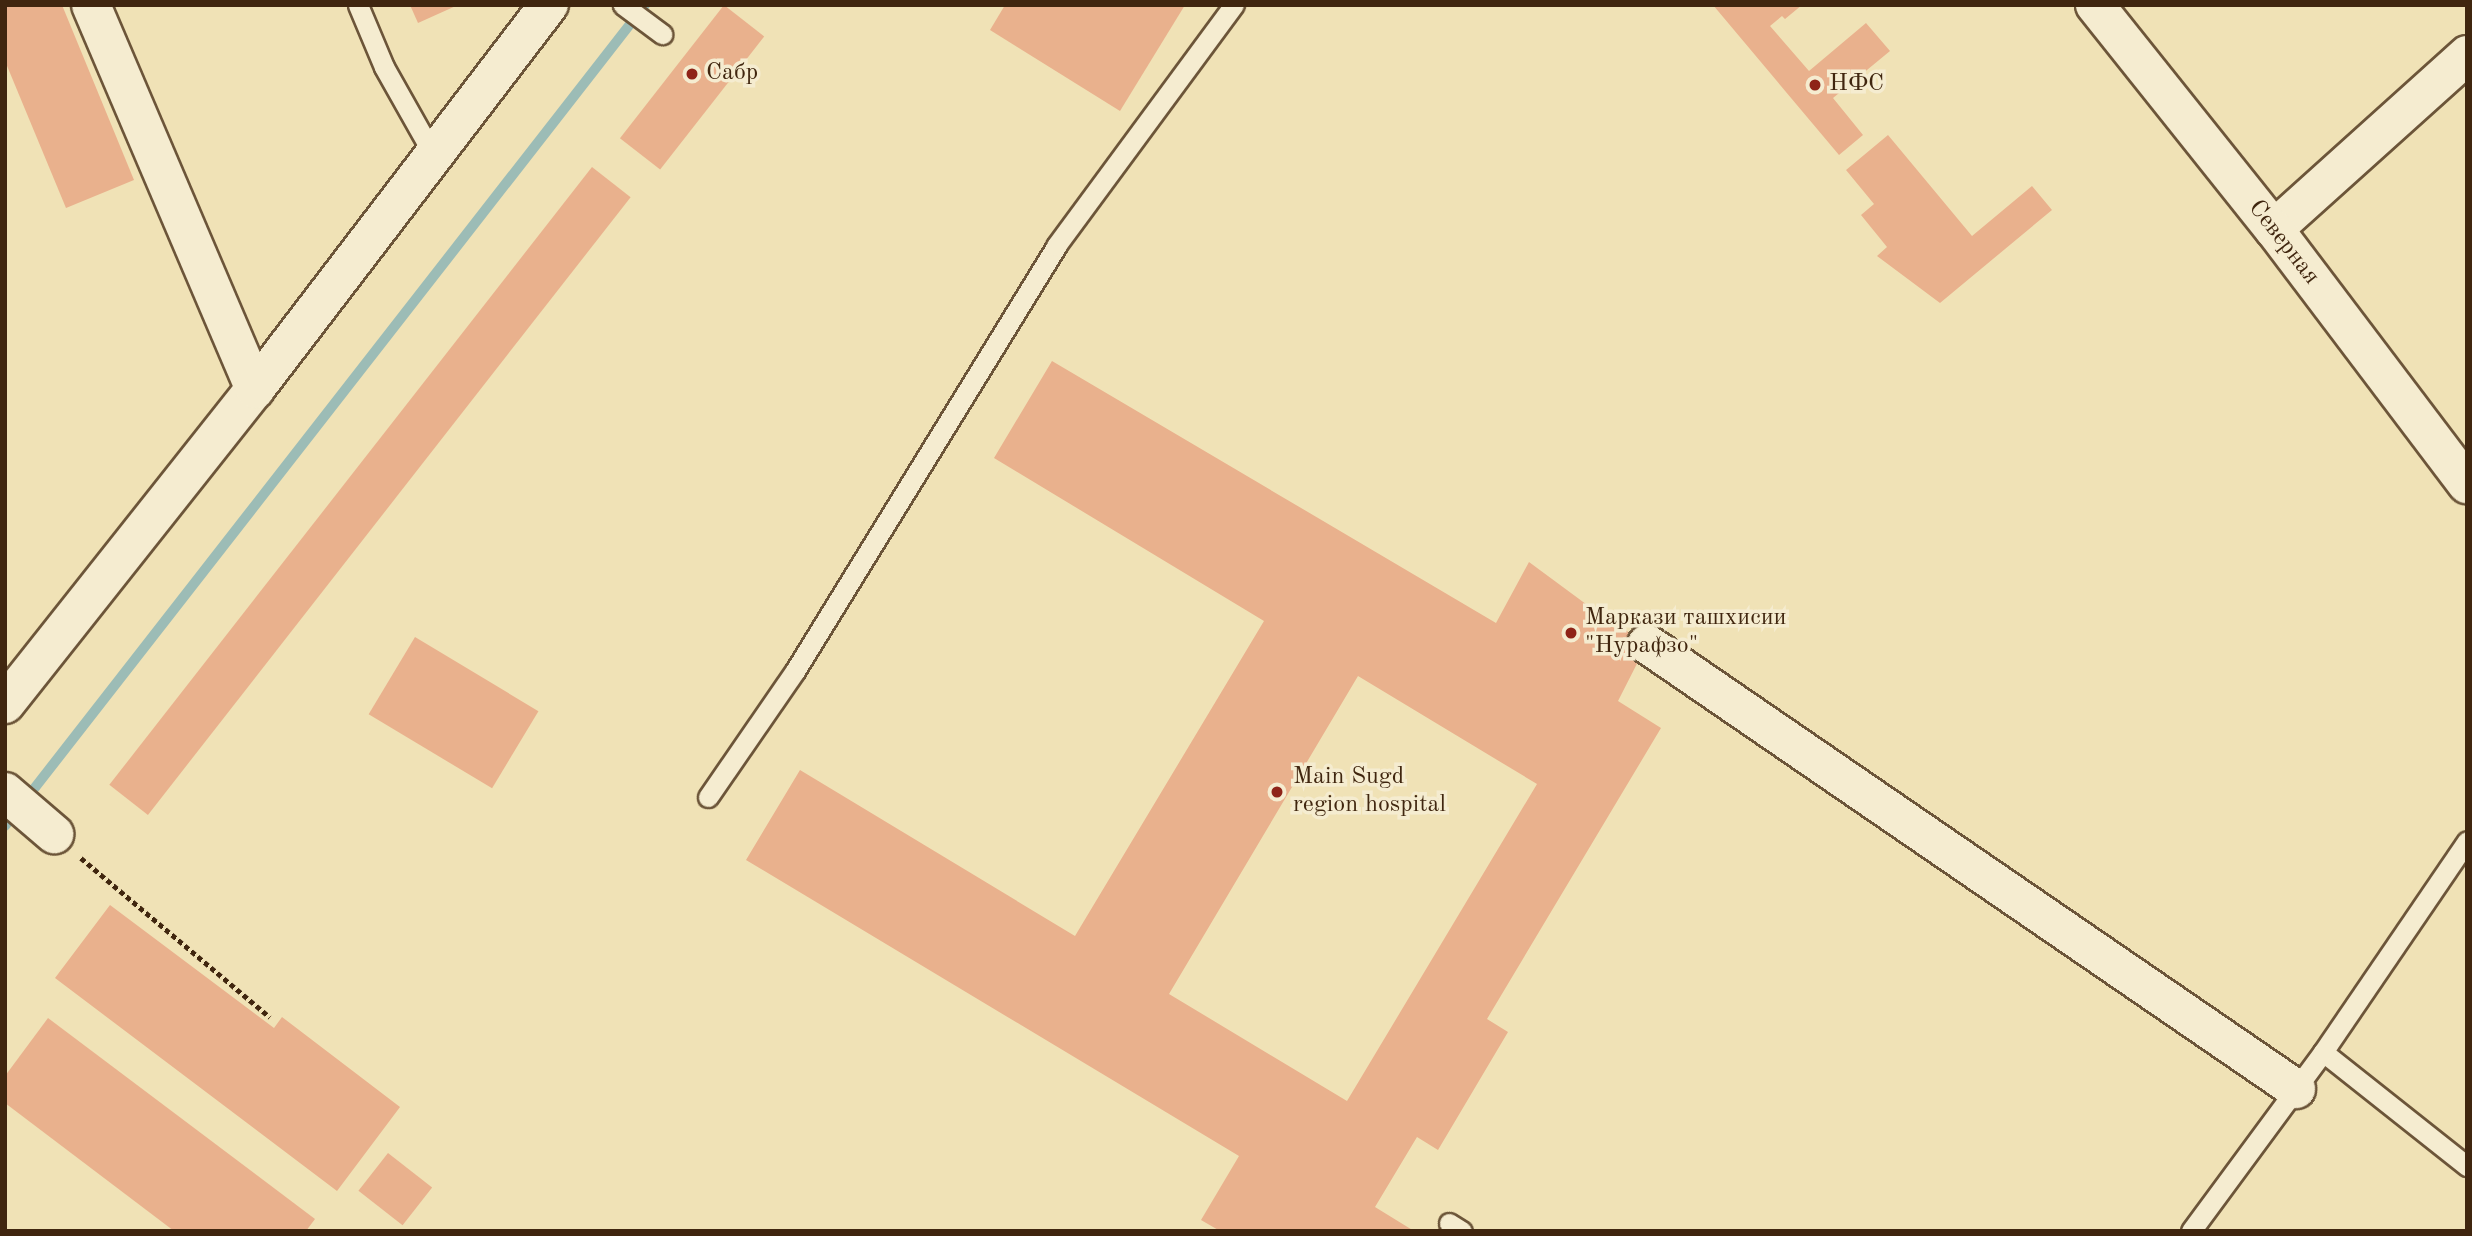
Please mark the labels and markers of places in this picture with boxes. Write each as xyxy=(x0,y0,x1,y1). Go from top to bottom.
place label: Сабр xyxy=(706,60,758,88)
marker: Сабр xyxy=(684,66,700,82)
place label: НФС xyxy=(1829,71,1884,99)
marker: НФС xyxy=(1807,77,1823,93)
place label: Маркази ташхисии "Нурафзо" xyxy=(1585,605,1787,661)
marker: Маркази ташхисии "Нурафзо" xyxy=(1563,625,1579,641)
place label: Main Sugd region hospital xyxy=(1293,764,1446,820)
marker: Main Sugd region hospital xyxy=(1267,782,1287,802)

